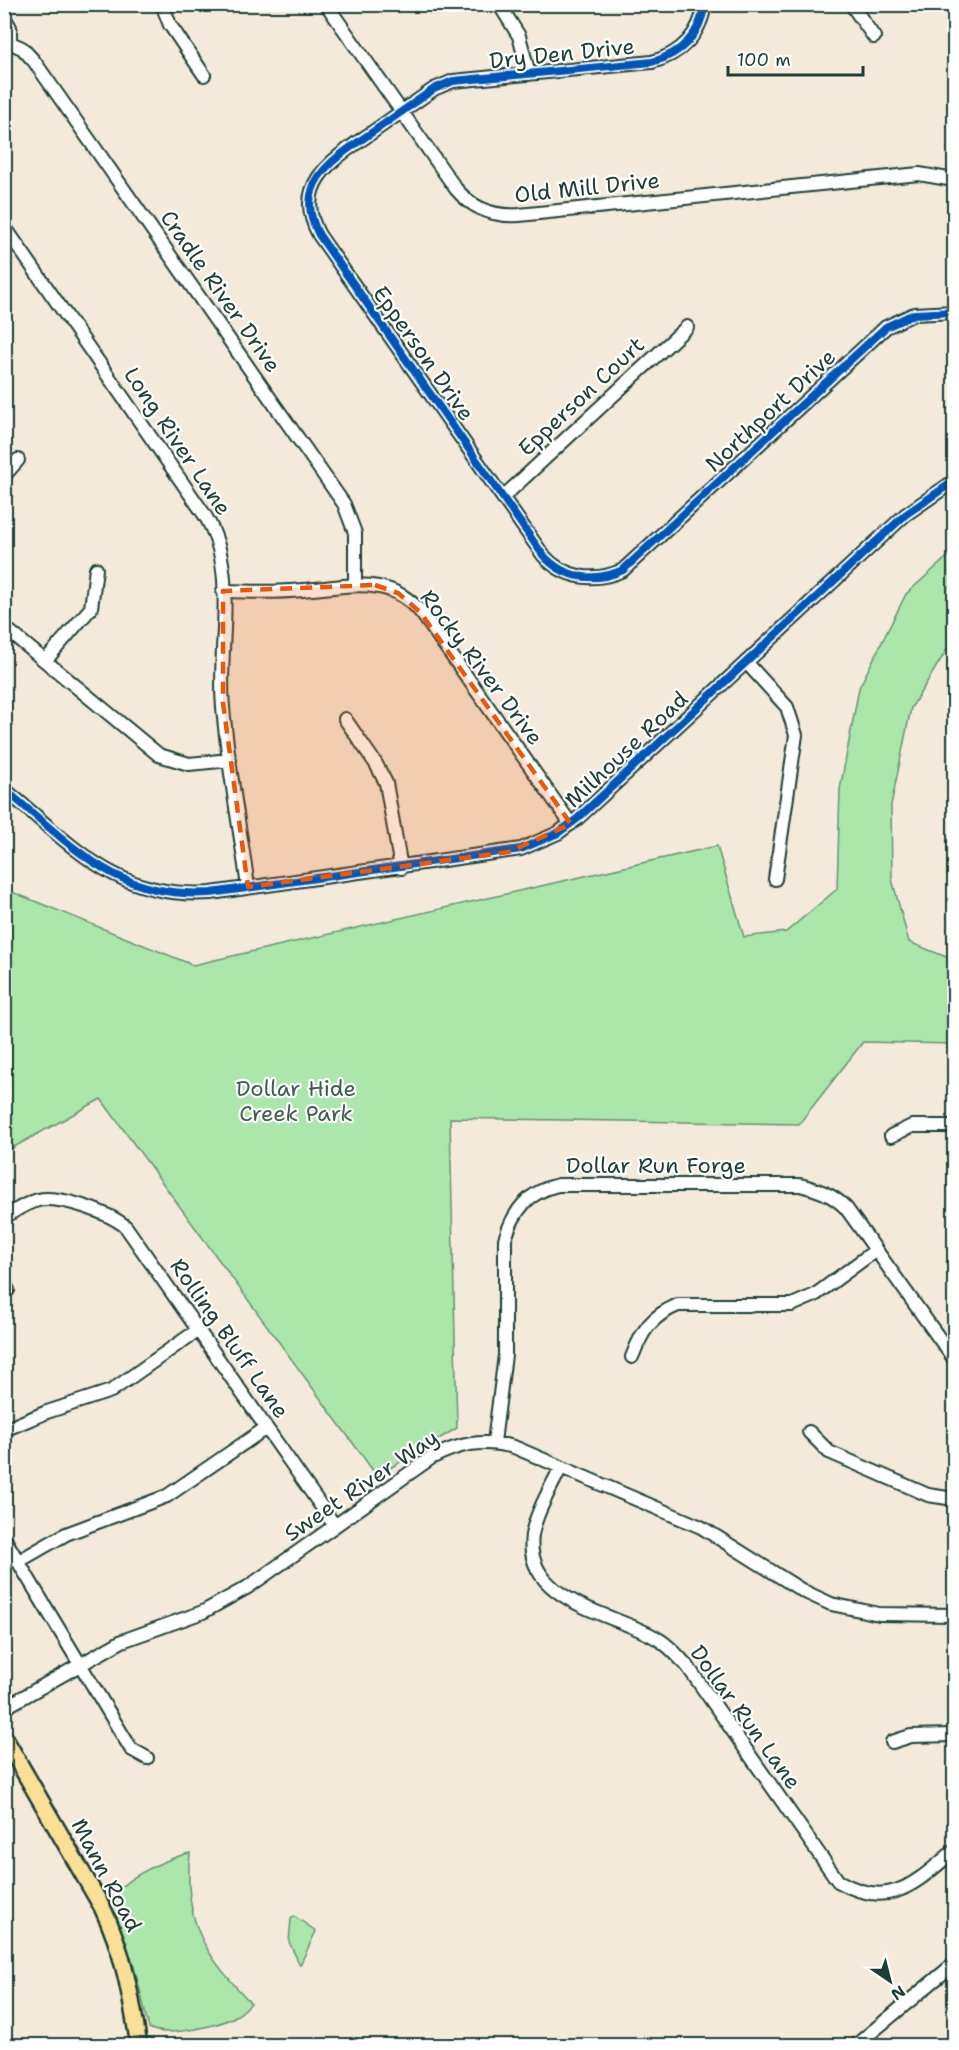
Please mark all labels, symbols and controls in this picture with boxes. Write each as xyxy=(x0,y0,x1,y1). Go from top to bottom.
street label: Dry Den Drive xyxy=(488,31,636,76)
scale bar xyxy=(728,39,863,77)
text: 100 m xyxy=(737,48,791,72)
street label: Old Mill Drive xyxy=(513,165,661,210)
street label: Cradle River Drive xyxy=(154,204,287,378)
street label: Epperson Drive xyxy=(366,280,481,426)
street label: Epperson Court xyxy=(512,330,651,462)
street label: Northport Drive xyxy=(699,342,842,478)
street label: Long River Lane xyxy=(117,361,238,521)
street label: Rocky River Drive xyxy=(414,584,550,751)
street label: Milhouse Road xyxy=(558,685,694,814)
park label: Dollar Hide Creek Park xyxy=(236,1074,356,1128)
street label: Dollar Run Forge xyxy=(566,1151,746,1180)
street label: Rolling Bluff Lane xyxy=(164,1253,296,1424)
street label: Sweet River Way xyxy=(278,1423,444,1548)
street label: Dollar Run Lane xyxy=(683,1639,808,1795)
street label: Mann Road xyxy=(65,1813,149,1937)
north arrow xyxy=(860,1951,920,2011)
text: N xyxy=(887,1981,910,2005)

